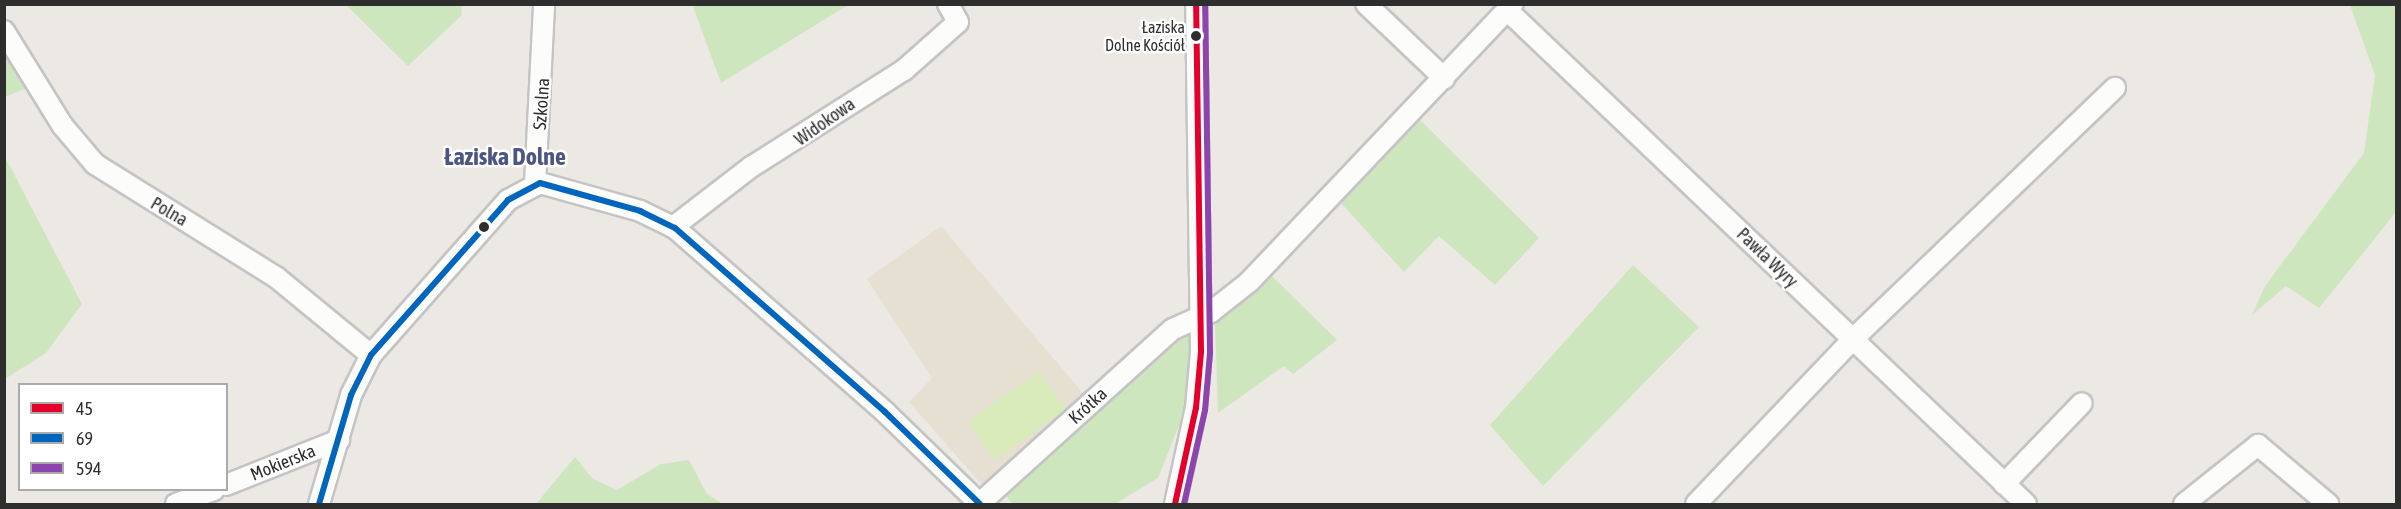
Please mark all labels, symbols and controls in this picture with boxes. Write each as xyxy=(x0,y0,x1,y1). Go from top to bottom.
place label: Łaziska Dolne Kościół xyxy=(1105,17,1185,55)
marker: Łaziska Dolne Kościół xyxy=(1190,30,1202,42)
street label: Szkolna xyxy=(529,77,555,131)
street label: Widokowa xyxy=(791,93,859,151)
district label: Łaziska Dolne xyxy=(444,143,566,171)
street label: Polna xyxy=(147,193,191,231)
unlabelled marker xyxy=(478,221,490,233)
street label: Pawła Wyry xyxy=(1732,224,1802,292)
legend xyxy=(18,383,228,491)
street label: Krótka xyxy=(1064,383,1112,429)
text: 45 xyxy=(76,398,93,419)
text: 69 xyxy=(76,428,93,449)
street label: Mokierska xyxy=(247,440,319,486)
text: 594 xyxy=(76,458,101,479)

